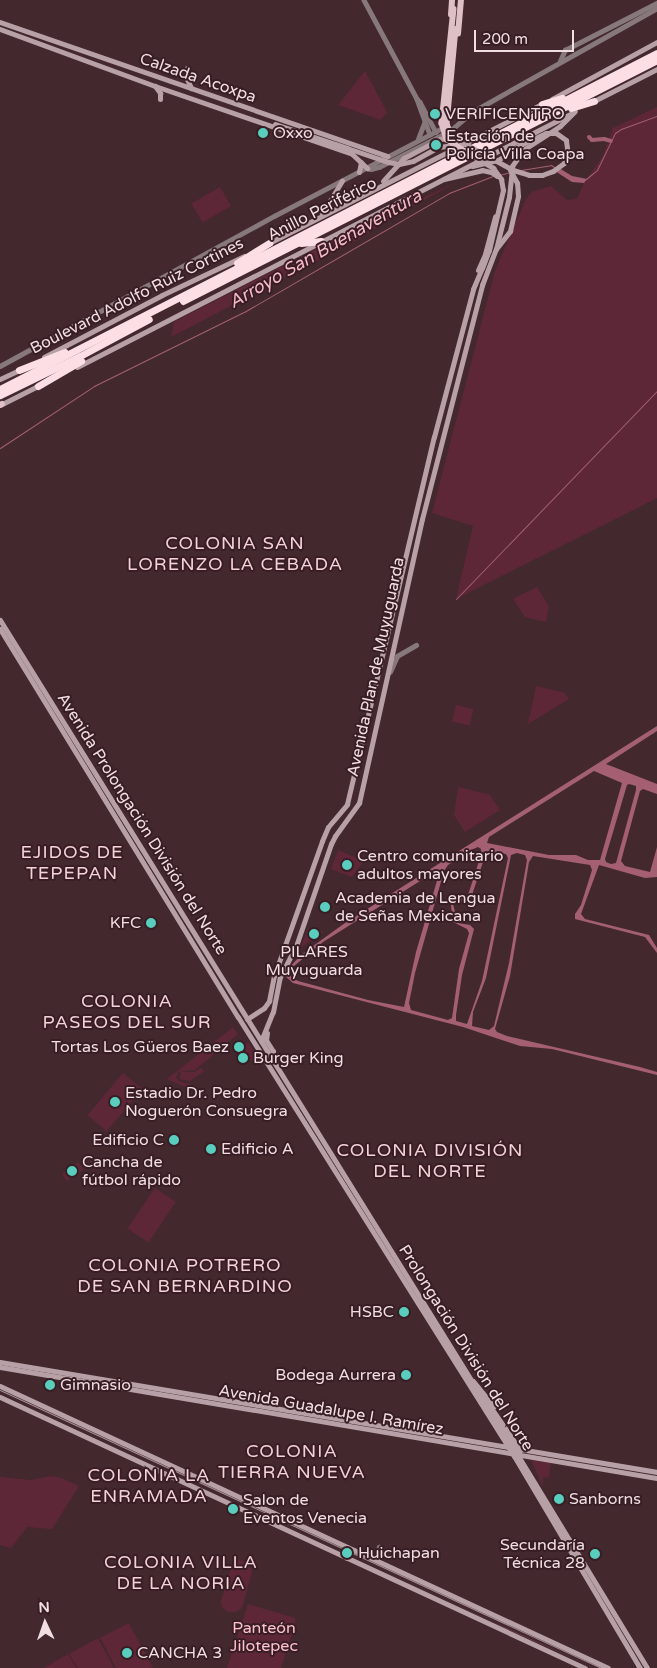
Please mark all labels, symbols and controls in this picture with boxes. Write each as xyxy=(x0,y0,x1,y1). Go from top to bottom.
scale bar xyxy=(477,20,577,52)
text: 200 m xyxy=(482,30,528,48)
street label: Calzada Acoxpa xyxy=(137,49,259,107)
place label: VERIFICENTRO xyxy=(445,104,565,124)
marker: VERIFICENTRO xyxy=(429,108,441,120)
place label: Oxxo xyxy=(273,123,313,143)
place label: Estación de Policía Villa Coapa xyxy=(446,126,585,164)
marker: Oxxo xyxy=(257,127,269,139)
marker: Estación de Policía Villa Coapa xyxy=(430,139,442,151)
street label: Anillo Periférico xyxy=(264,173,380,245)
water label: Arroyo San Buenaventura xyxy=(225,185,425,313)
street label: Boulevard Adolfo Ruiz Cortines xyxy=(27,234,247,358)
district label: COLONIA SAN LORENZO LA CEBADA xyxy=(125,533,345,576)
street label: Avenida Plan de Muyuguarda xyxy=(343,556,409,778)
street label: Avenida Prolongación División del Norte xyxy=(53,690,231,958)
district label: EJIDOS DE TEPEPAN xyxy=(19,842,125,884)
place label: Centro comunitario adultos mayores xyxy=(357,846,504,884)
marker: Centro comunitario adultos mayores xyxy=(341,859,353,871)
place label: Academia de Lengua de Señas Mexicana xyxy=(335,888,495,926)
marker: Academia de Lengua de Señas Mexicana xyxy=(319,901,331,913)
place label: KFC xyxy=(110,913,141,933)
marker: KFC xyxy=(145,917,157,929)
marker: PILARES Muyuguarda xyxy=(308,928,320,940)
place label: PILARES Muyuguarda xyxy=(265,942,363,980)
district label: COLONIA PASEOS DEL SUR xyxy=(41,991,213,1034)
place label: Tortas Los Güeros Baez xyxy=(51,1037,229,1057)
marker: Tortas Los Güeros Baez xyxy=(233,1041,245,1053)
place label: Burger King xyxy=(253,1048,344,1068)
marker: Burger King xyxy=(237,1052,249,1064)
place label: Estadio Dr. Pedro Noguerón Consuegra xyxy=(125,1083,288,1121)
marker: Estadio Dr. Pedro Noguerón Consuegra xyxy=(109,1096,121,1108)
place label: Edificio C xyxy=(92,1130,164,1150)
marker: Edificio C xyxy=(168,1134,180,1146)
place label: Edificio A xyxy=(221,1139,294,1159)
district label: COLONIA DIVISIÓN DEL NORTE xyxy=(335,1140,525,1182)
marker: Edificio A xyxy=(205,1143,217,1155)
place label: Cancha de fútbol rápido xyxy=(82,1152,181,1190)
marker: Cancha de fútbol rápido xyxy=(66,1165,78,1177)
street label: Prolongación División del Norte xyxy=(394,1241,538,1455)
district label: COLONIA POTRERO DE SAN BERNARDINO xyxy=(75,1255,295,1298)
place label: HSBC xyxy=(350,1302,394,1322)
marker: HSBC xyxy=(398,1306,410,1318)
place label: Bodega Aurrera xyxy=(275,1365,396,1385)
marker: Bodega Aurrera xyxy=(400,1369,412,1381)
place label: Gimnasio xyxy=(60,1375,131,1395)
marker: Gimnasio xyxy=(44,1379,56,1391)
street label: Avenida Guadalupe I. Ramírez xyxy=(217,1381,445,1439)
district label: COLONIA TIERRA NUEVA xyxy=(216,1441,368,1484)
district label: COLONIA LA ENRAMADA xyxy=(86,1465,212,1508)
place label: Sanborns xyxy=(569,1489,641,1509)
place label: Salon de Eventos Venecia xyxy=(243,1490,367,1528)
marker: Sanborns xyxy=(553,1493,565,1505)
marker: Salon de Eventos Venecia xyxy=(227,1503,239,1515)
place label: Secundaría Técnica 28 xyxy=(500,1535,585,1573)
place label: Huichapan xyxy=(358,1543,440,1563)
marker: Huichapan xyxy=(340,1546,354,1560)
marker: Secundaría Técnica 28 xyxy=(589,1548,601,1560)
district label: COLONIA VILLA DE LA NORIA xyxy=(102,1552,260,1595)
north arrow xyxy=(20,1598,70,1648)
text: N xyxy=(38,1599,50,1616)
park label: Panteón Jilotepec xyxy=(230,1618,298,1656)
place label: CANCHA 3 xyxy=(137,1643,222,1663)
marker: CANCHA 3 xyxy=(121,1647,133,1659)

